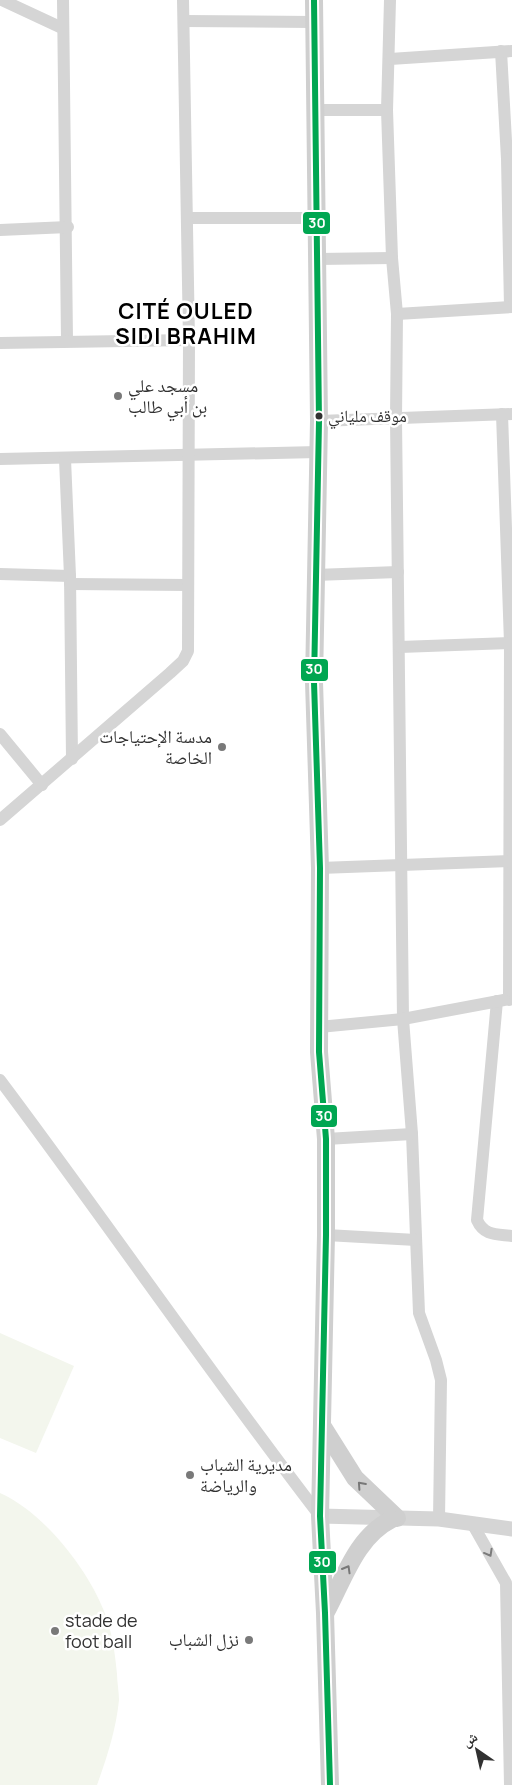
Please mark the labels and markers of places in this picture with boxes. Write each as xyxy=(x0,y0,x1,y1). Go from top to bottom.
place label: مسجد علي بن أبي طالب xyxy=(128,373,207,422)
marker: مسجد علي بن أبي طالب xyxy=(112,390,124,402)
place label: موقف ملياني xyxy=(328,404,407,430)
marker: موقف ملياني xyxy=(314,411,324,421)
place label: مدسة الإحتياجات الخاصة xyxy=(99,724,212,769)
marker: مدسة الإحتياجات الخاصة xyxy=(216,741,228,753)
place label: مديرية الشباب والرياضة xyxy=(200,1452,292,1497)
marker: مديرية الشباب والرياضة xyxy=(184,1469,196,1481)
place label: stade de foot ball xyxy=(65,1608,138,1653)
marker: stade de foot ball xyxy=(49,1625,61,1637)
place label: نزل الشباب xyxy=(169,1627,239,1651)
marker: نزل الشباب xyxy=(243,1634,255,1646)

